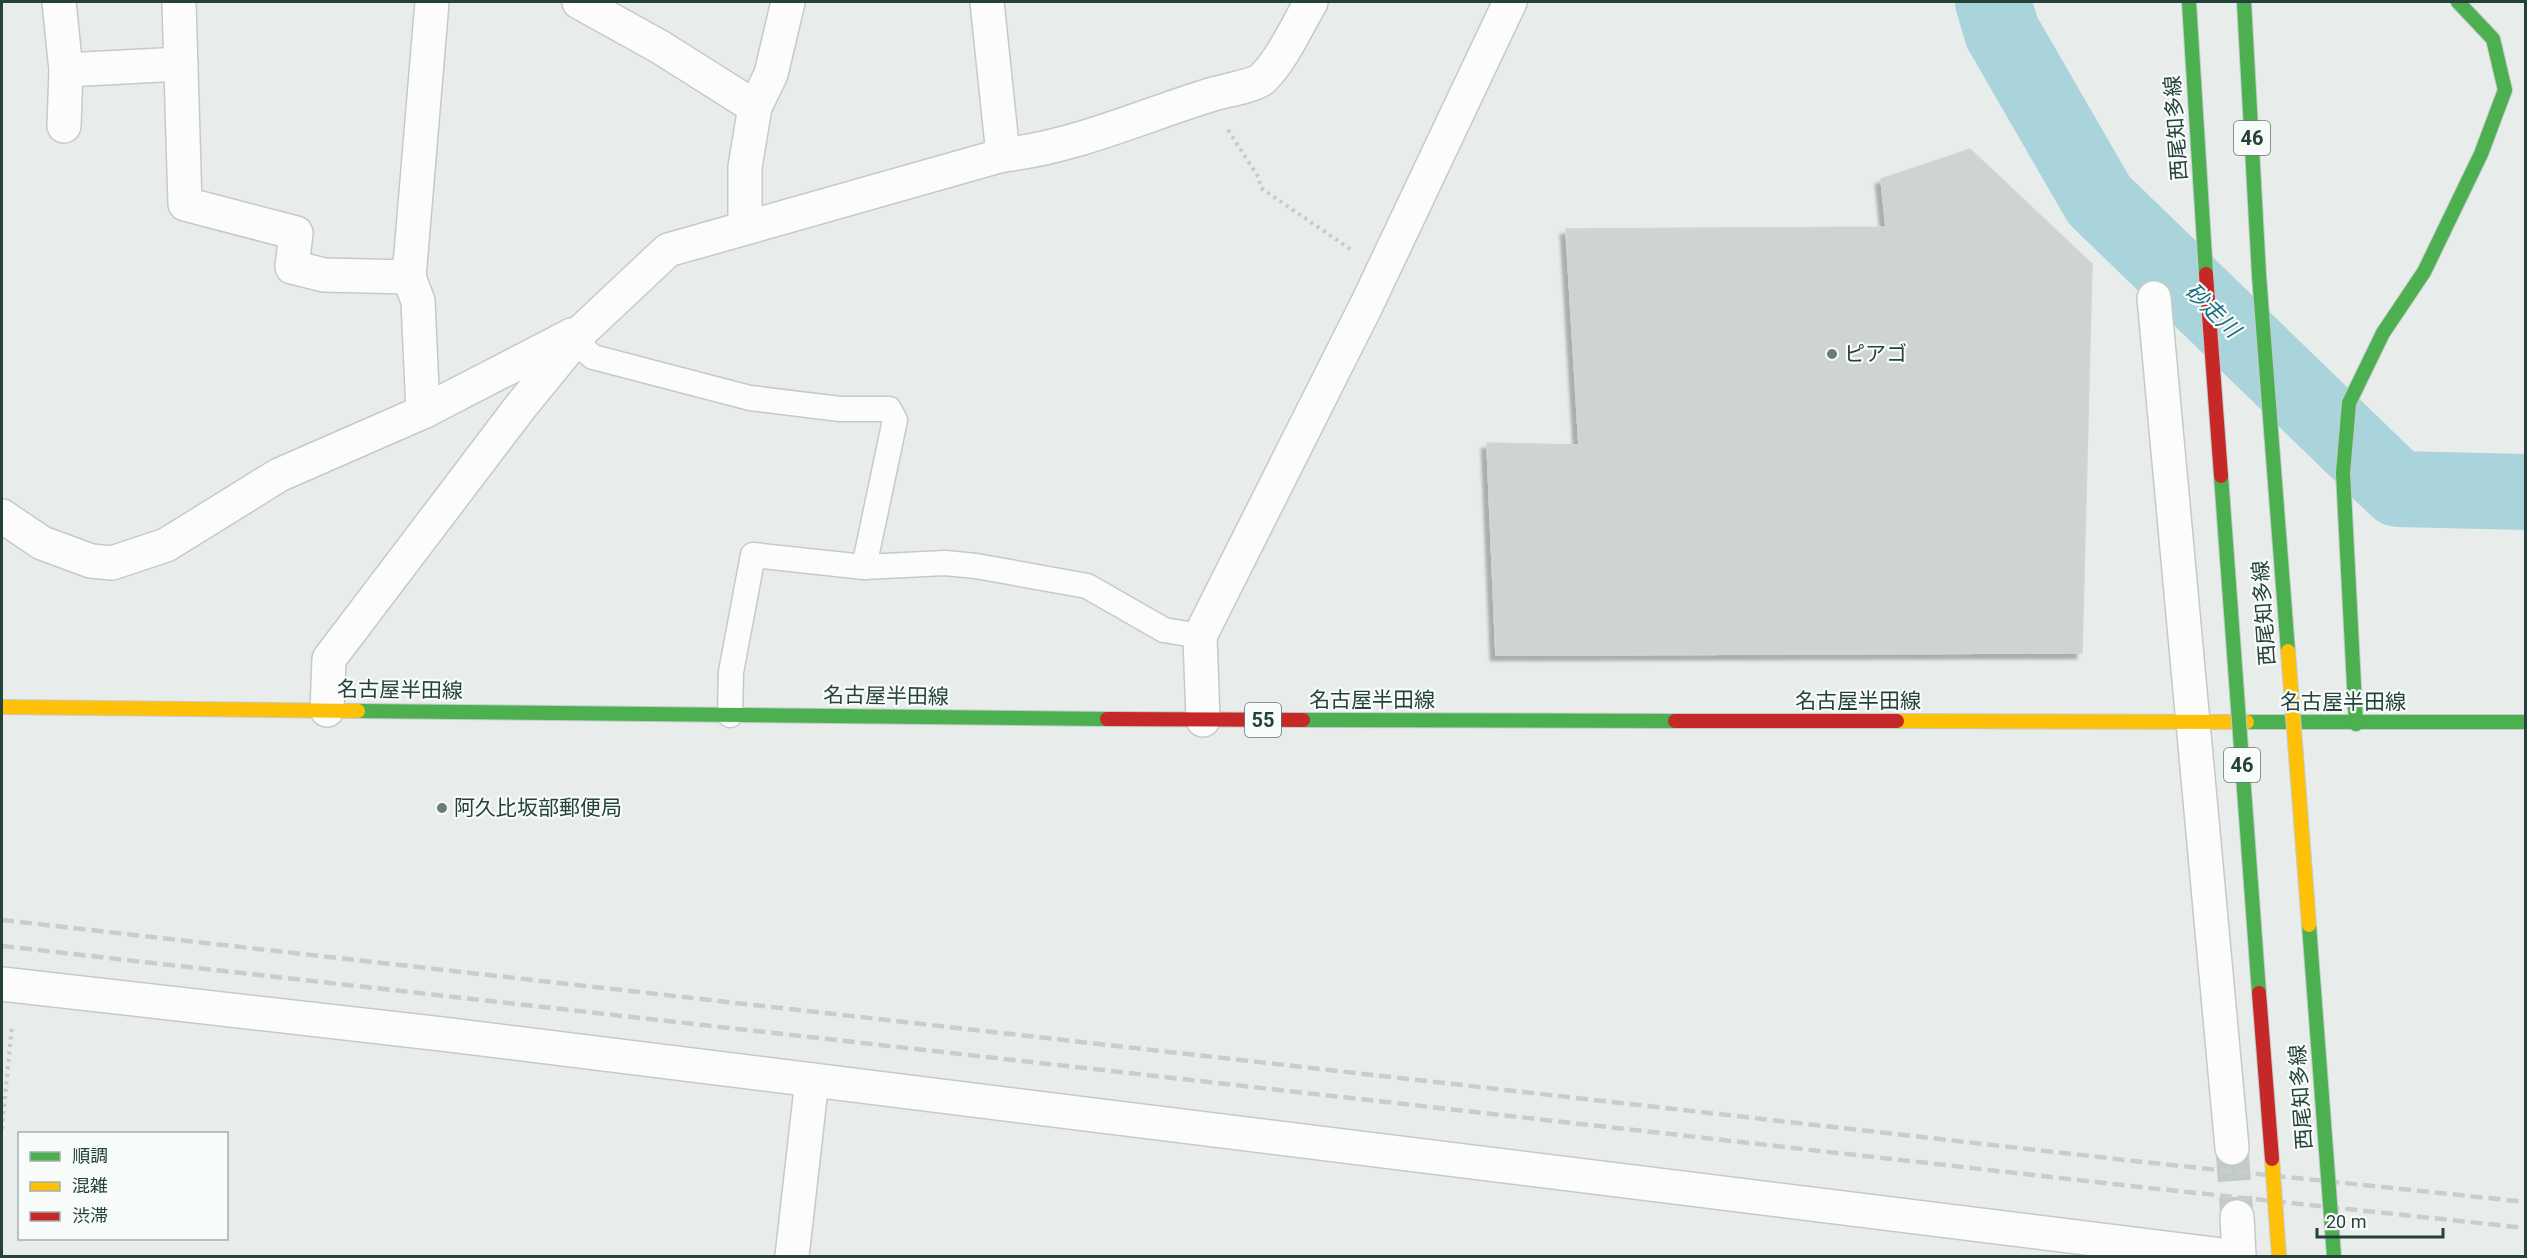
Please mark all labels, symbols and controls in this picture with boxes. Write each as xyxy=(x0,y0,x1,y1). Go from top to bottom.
street label: 西尾知多線 xyxy=(2160,75,2192,181)
road number: 46 xyxy=(2234,121,2270,155)
water label: 砂走川 xyxy=(2180,278,2247,344)
place label: ピアゴ xyxy=(1844,342,1907,366)
marker: ピアゴ xyxy=(1825,347,1839,361)
street label: 西尾知多線 xyxy=(2248,560,2280,666)
street label: 名古屋半田線 xyxy=(337,677,463,703)
street label: 名古屋半田線 xyxy=(823,683,949,709)
street label: 名古屋半田線 xyxy=(1309,688,1435,712)
street label: 名古屋半田線 xyxy=(1795,689,1921,713)
street label: 名古屋半田線 xyxy=(2280,690,2406,714)
road number: 55 xyxy=(1245,703,1281,737)
road number: 46 xyxy=(2224,748,2260,782)
place label: 阿久比坂部郵便局 xyxy=(454,796,622,820)
marker: 阿久比坂部郵便局 xyxy=(435,801,449,815)
street label: 西尾知多線 xyxy=(2285,1044,2317,1150)
legend xyxy=(18,1132,228,1240)
text: 順調 xyxy=(72,1145,108,1166)
text: 混雑 xyxy=(72,1175,108,1196)
scale bar xyxy=(2317,1201,2443,1239)
text: 渋滞 xyxy=(72,1205,108,1226)
text: 20 m xyxy=(2326,1211,2366,1232)

